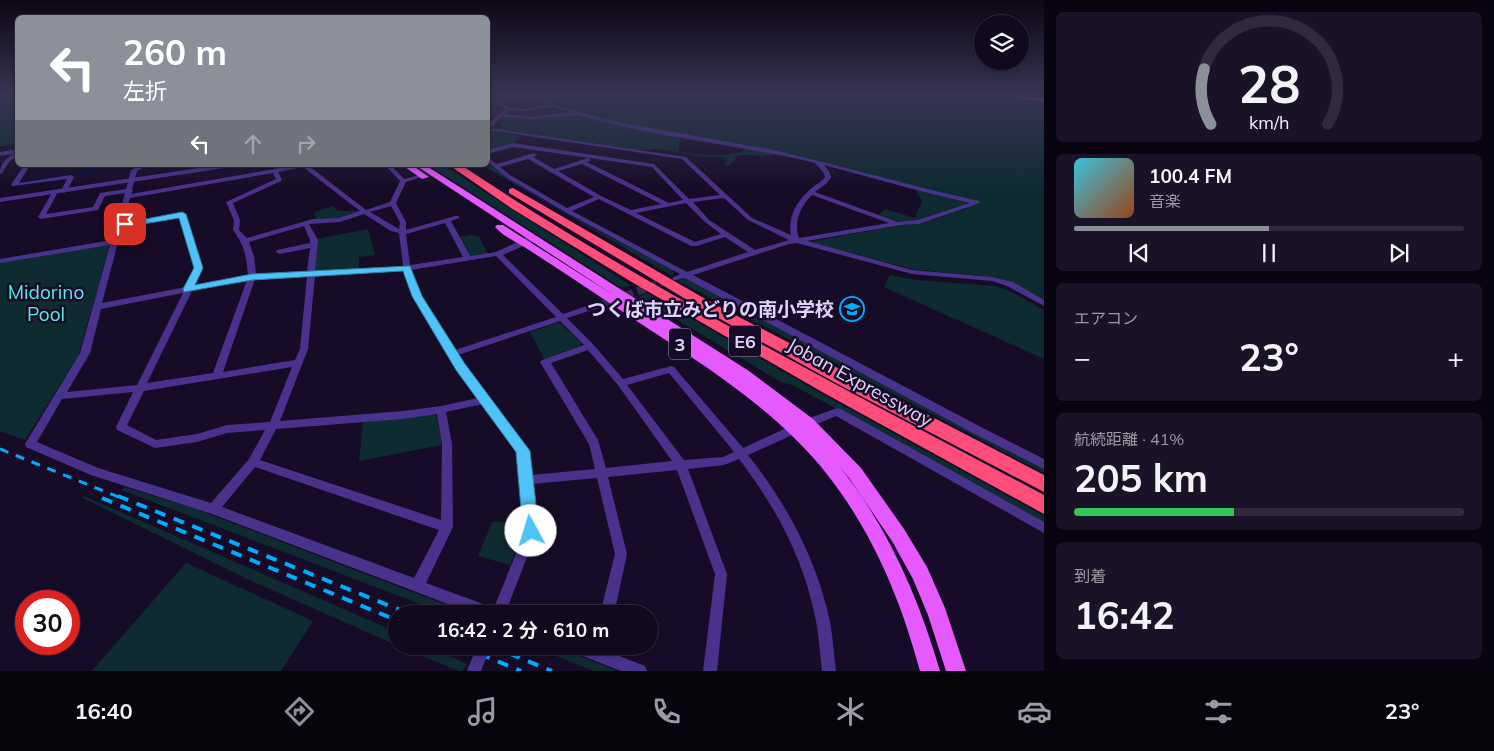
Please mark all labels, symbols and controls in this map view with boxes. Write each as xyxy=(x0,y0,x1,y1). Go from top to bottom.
map controls xyxy=(974,15,1029,70)
button: layers xyxy=(974,15,1029,70)
text: 260 m xyxy=(123,30,227,74)
icon: left xyxy=(40,35,105,100)
text: 28 xyxy=(1238,51,1300,116)
text: 左折 xyxy=(123,77,167,105)
text: km/h xyxy=(1249,111,1289,133)
icon: left xyxy=(186,130,214,158)
icon: ahead xyxy=(239,130,267,158)
icon: right xyxy=(292,130,320,158)
text: 100.4 FM xyxy=(1149,164,1232,188)
text: 音楽 xyxy=(1149,191,1181,211)
pin xyxy=(104,203,146,245)
icon: arrive xyxy=(111,210,139,238)
icon: previous xyxy=(1125,239,1153,267)
icon: pause xyxy=(1255,239,1283,267)
icon: next xyxy=(1385,239,1413,267)
park label: Midorino Pool xyxy=(8,280,84,326)
school or university icon: つくば市立みどりの南小学校 xyxy=(839,296,865,322)
place label: つくば市立みどりの南小学校 xyxy=(587,297,834,321)
text: エアコン xyxy=(1074,308,1138,328)
road number: E6 xyxy=(729,326,761,356)
road number: 3 xyxy=(669,328,691,359)
street label: Joban Expressway xyxy=(783,332,937,432)
text: 23° xyxy=(1239,333,1299,381)
text: − xyxy=(1074,340,1091,375)
text: + xyxy=(1447,340,1464,375)
text: 航続距離 · 41% xyxy=(1074,429,1184,449)
text: 205 km xyxy=(1074,454,1208,502)
position arrow xyxy=(504,504,556,556)
text: 到着 xyxy=(1074,566,1106,586)
speed limit sign: 30 xyxy=(15,590,80,655)
text: 16:42 xyxy=(1074,591,1175,639)
text: 16:42 · 2 分 · 610 m xyxy=(437,618,609,642)
icon: directions xyxy=(282,694,317,729)
icon: music xyxy=(465,694,500,729)
icon: phone xyxy=(649,694,684,729)
icon: climate xyxy=(833,694,868,729)
icon: car xyxy=(1017,694,1052,729)
icon: filters xyxy=(1201,694,1236,729)
text: 16:40 xyxy=(74,697,133,725)
text: 23° xyxy=(1385,697,1419,725)

